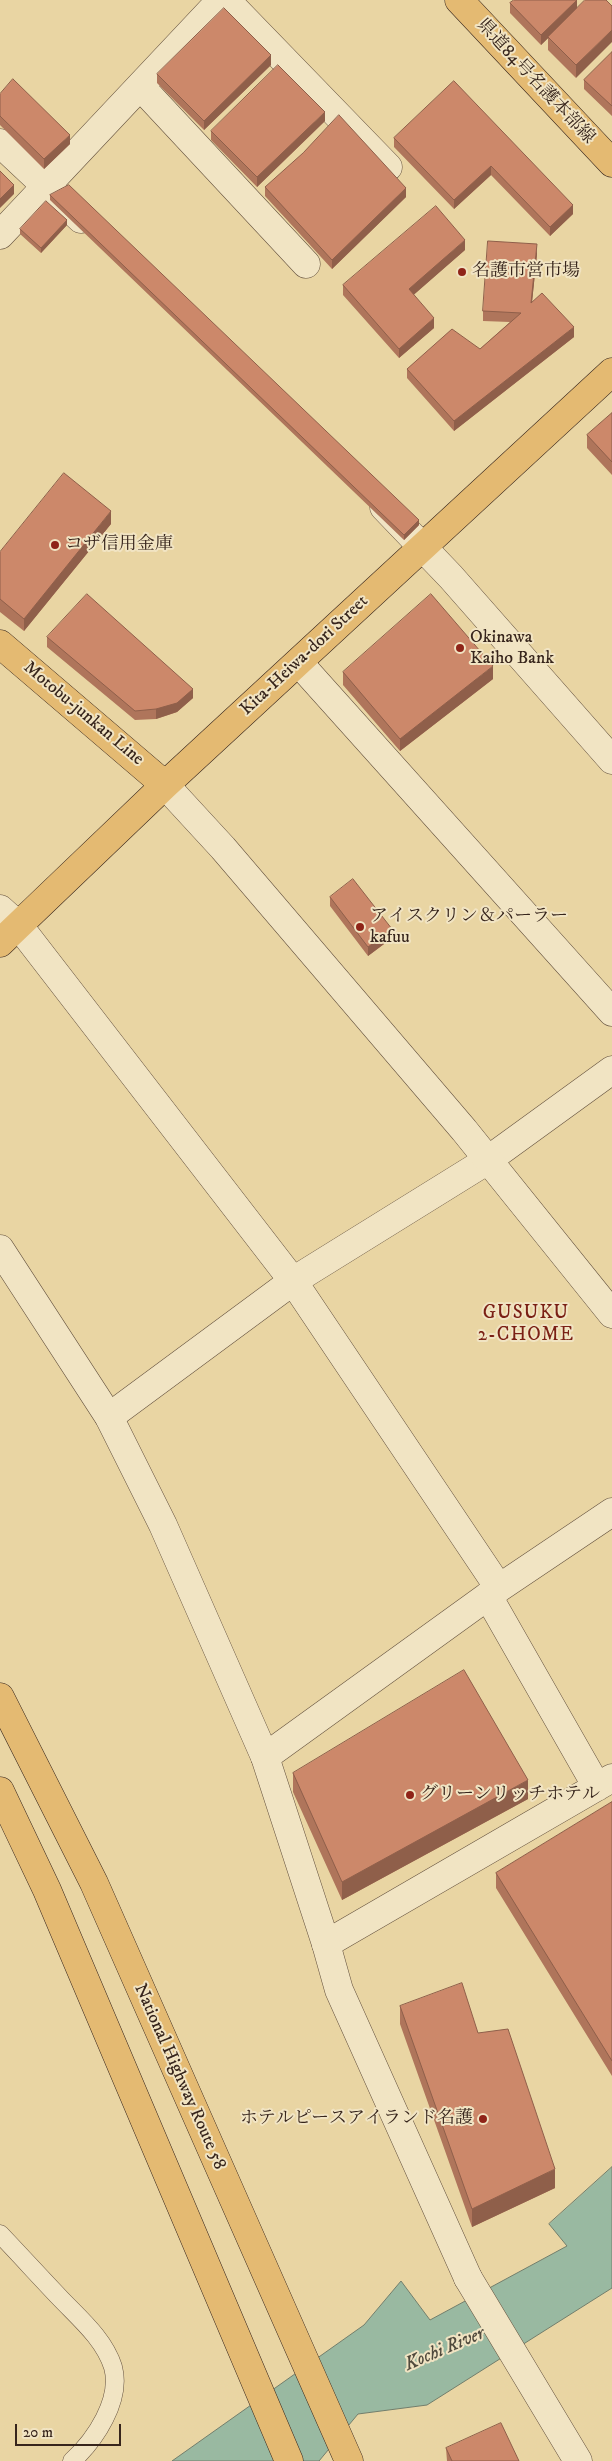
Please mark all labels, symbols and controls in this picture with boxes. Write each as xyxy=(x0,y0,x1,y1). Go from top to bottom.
street label: 県道84号名護本部線 xyxy=(471,15,599,149)
place label: 名護市営市場 xyxy=(472,261,580,283)
marker: 名護市営市場 xyxy=(456,266,468,278)
place label: コザ信用金庫 xyxy=(65,534,173,556)
marker: コザ信用金庫 xyxy=(49,539,61,551)
street label: Kita-Heiwa-dori Street xyxy=(237,591,373,721)
place label: Okinawa Kaiho Bank xyxy=(470,627,554,670)
marker: Okinawa Kaiho Bank xyxy=(454,642,466,654)
street label: Motobu-junkan Line xyxy=(18,657,148,771)
place label: アイスクリン＆パーラー kafuu xyxy=(370,906,568,949)
marker: アイスクリン＆パーラー kafuu xyxy=(354,921,366,933)
district label: GUSUKU 2-CHOME xyxy=(477,1303,575,1347)
place label: グリーンリッチホテル xyxy=(420,1784,600,1806)
marker: グリーンリッチホテル xyxy=(404,1789,416,1801)
street label: National Highway Route 58 xyxy=(128,1981,230,2173)
place label: ホテルピースアイランド名護 xyxy=(240,2108,473,2130)
marker: ホテルピースアイランド名護 xyxy=(477,2113,489,2125)
water label: Kochi River xyxy=(402,2323,488,2377)
scale bar xyxy=(18,2414,124,2446)
text: 20 m xyxy=(23,2423,53,2442)

